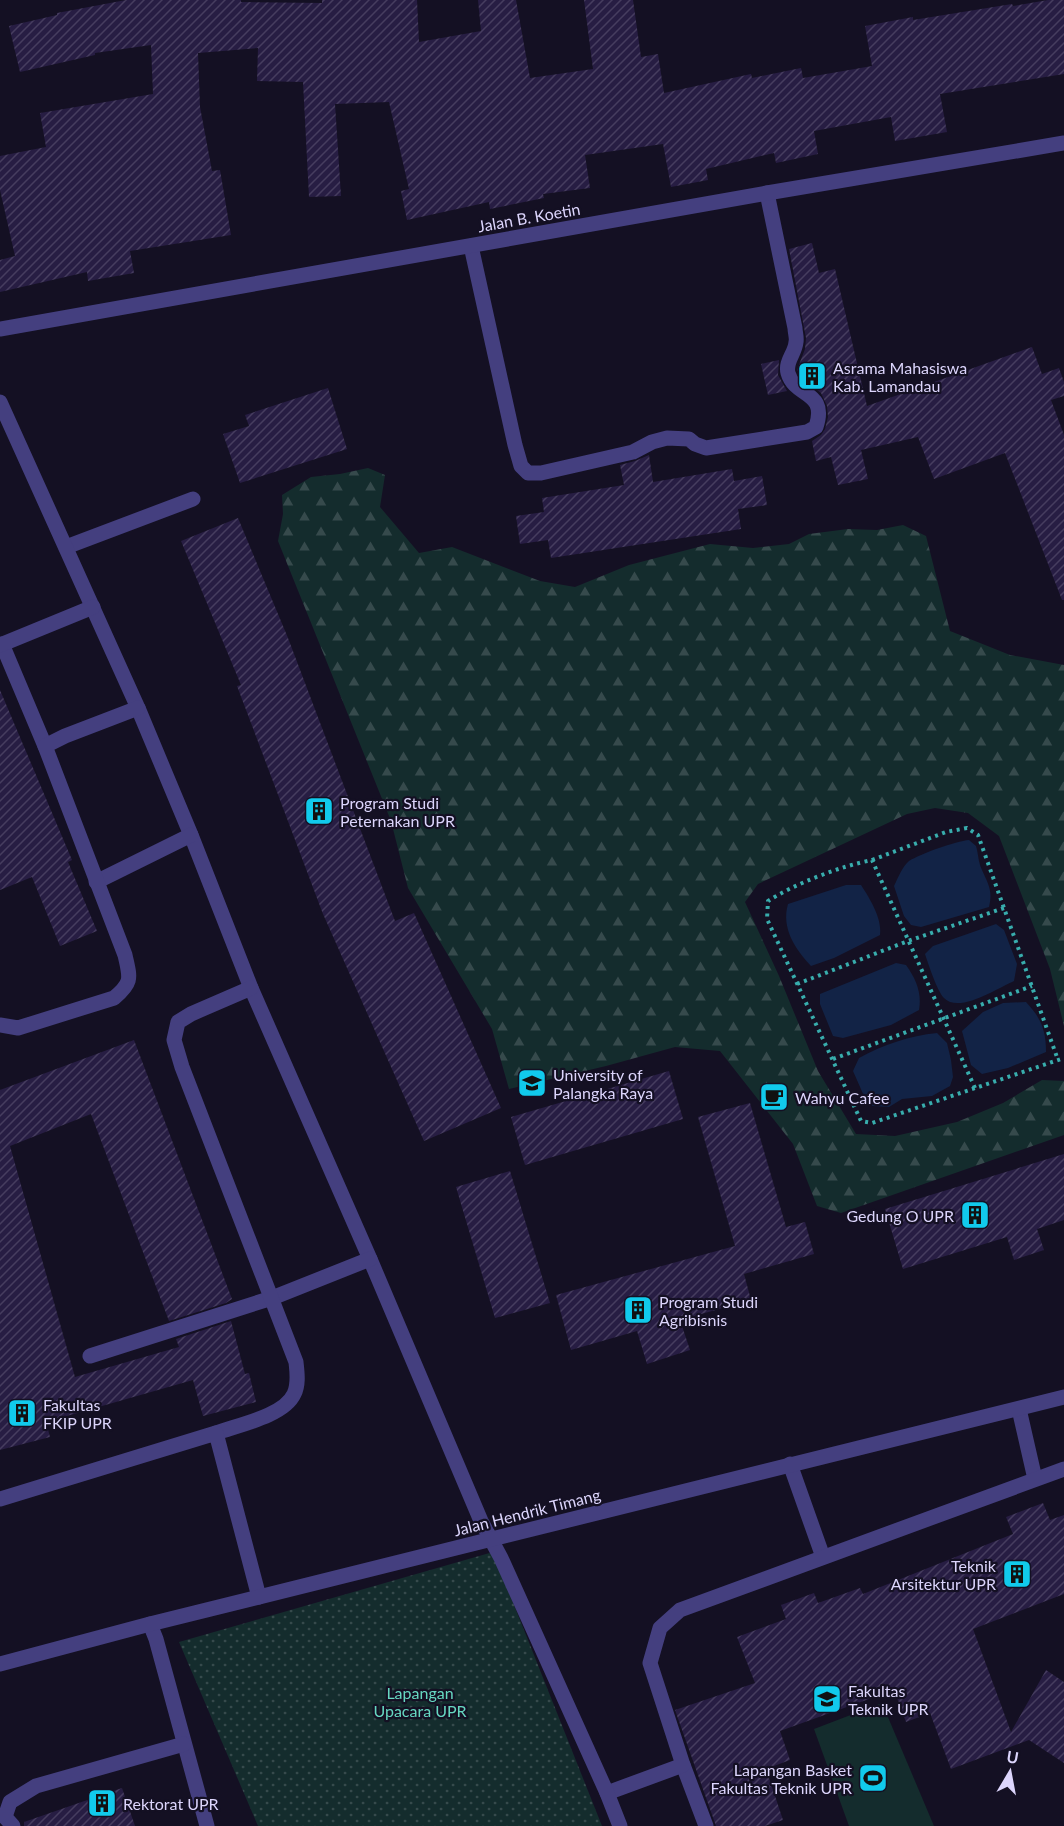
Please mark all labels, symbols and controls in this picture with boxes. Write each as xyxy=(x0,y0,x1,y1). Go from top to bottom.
street label: Jalan B. Koetin xyxy=(476,199,582,235)
place label: Asrama Mahasiswa Kab. Lamandau xyxy=(833,358,967,395)
building icon: Asrama Mahasiswa Kab. Lamandau xyxy=(796,360,828,392)
place label: Program Studi Peternakan UPR xyxy=(340,793,455,830)
building icon: Program Studi Peternakan UPR xyxy=(303,795,335,827)
place label: University of Palangka Raya xyxy=(553,1065,653,1102)
school or university icon: University of Palangka Raya xyxy=(516,1067,548,1099)
cafe icon: Wahyu Cafee xyxy=(758,1081,790,1113)
place label: Wahyu Cafee xyxy=(795,1088,889,1107)
building icon: Gedung O UPR xyxy=(959,1199,991,1231)
place label: Gedung O UPR xyxy=(846,1206,954,1225)
place label: Program Studi Agribisnis xyxy=(659,1292,758,1329)
building icon: Program Studi Agribisnis xyxy=(622,1294,654,1326)
place label: Fakultas FKIP UPR xyxy=(43,1395,112,1432)
building icon: Fakultas FKIP UPR xyxy=(6,1397,38,1429)
street label: Jalan Hendrik Timang xyxy=(452,1485,602,1539)
place label: Teknik Arsitektur UPR xyxy=(891,1556,997,1593)
building icon: Teknik Arsitektur UPR xyxy=(1001,1558,1033,1590)
place label: Fakultas Teknik UPR xyxy=(848,1681,928,1718)
park label: Lapangan Upacara UPR xyxy=(373,1683,467,1720)
school or university icon: Fakultas Teknik UPR xyxy=(811,1683,843,1715)
north arrow xyxy=(980,1742,1040,1802)
text: U xyxy=(1005,1746,1020,1767)
place label: Lapangan Basket Fakultas Teknik UPR xyxy=(711,1760,852,1797)
sports icon: Lapangan Basket Fakultas Teknik UPR xyxy=(857,1762,889,1794)
building icon: Rektorat UPR xyxy=(86,1787,118,1819)
place label: Rektorat UPR xyxy=(123,1794,219,1813)

